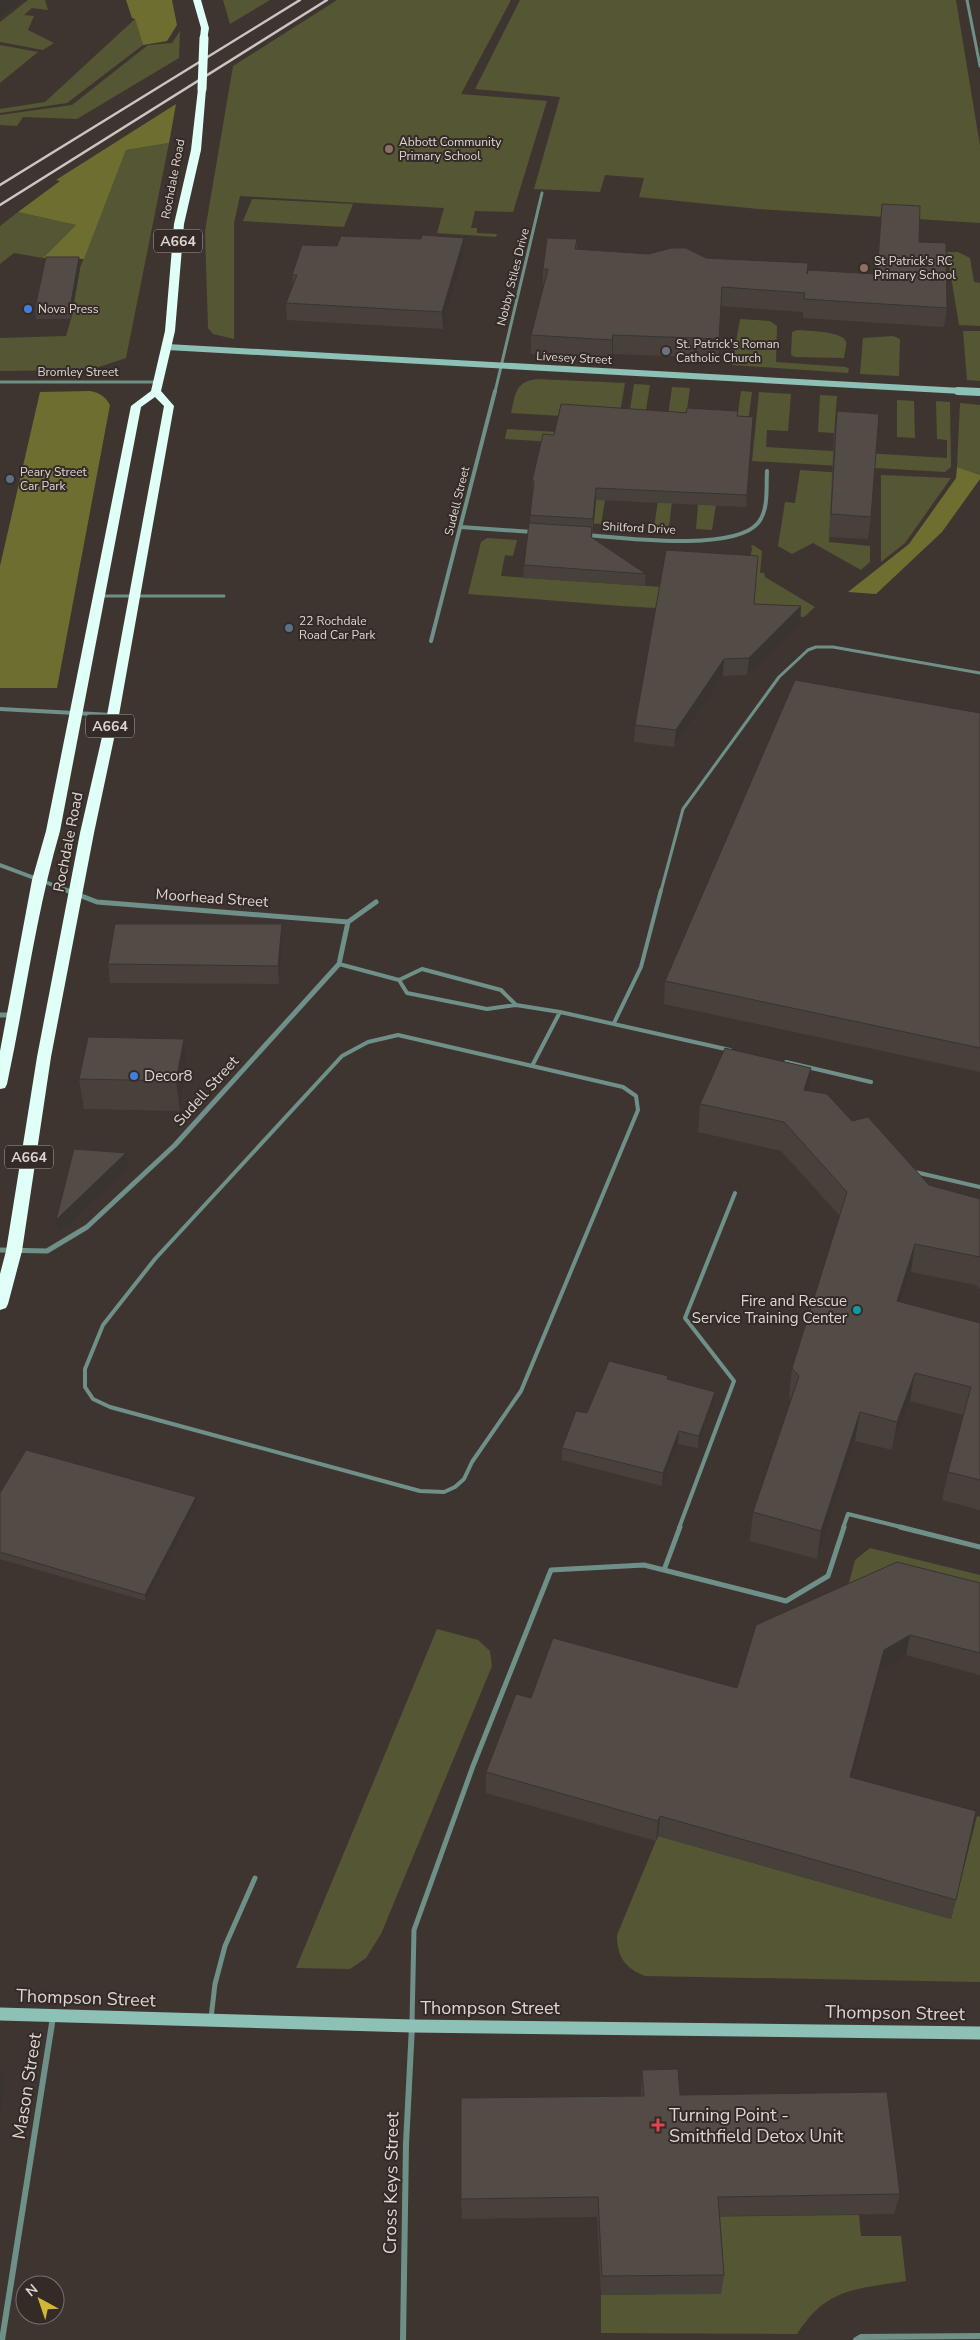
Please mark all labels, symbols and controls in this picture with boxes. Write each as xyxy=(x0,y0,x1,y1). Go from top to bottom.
place label: Abbott Community Primary School xyxy=(399,134,502,164)
street label: Rochdale Road xyxy=(157,138,189,220)
marker: Abbott Community Primary School xyxy=(383,143,395,155)
street label: Nobby Stiles Drive xyxy=(493,226,533,328)
road number: A664 xyxy=(154,230,202,252)
place label: St Patrick's RC Primary School xyxy=(874,253,956,283)
marker: St Patrick's RC Primary School xyxy=(858,262,870,274)
place label: Nova Press xyxy=(38,301,99,317)
marker: Nova Press xyxy=(22,303,34,315)
place label: St. Patrick's Roman Catholic Church xyxy=(676,336,780,366)
marker: St. Patrick's Roman Catholic Church xyxy=(660,345,672,357)
street label: Livesey Street xyxy=(536,348,613,368)
street label: Bromley Street xyxy=(37,364,119,380)
place label: Peary Street Car Park xyxy=(20,464,88,494)
street label: Sudell Street xyxy=(441,464,473,537)
marker: Peary Street Car Park xyxy=(4,473,16,485)
street label: Shilford Drive xyxy=(602,518,676,538)
place label: 22 Rochdale Road Car Park xyxy=(299,613,377,643)
marker: 22 Rochdale Road Car Park xyxy=(283,622,295,634)
road number: A664 xyxy=(86,714,134,738)
street label: Rochdale Road xyxy=(49,790,87,894)
street label: Moorhead Street xyxy=(155,884,270,912)
street label: Sudell Street xyxy=(169,1051,243,1130)
place label: Decor8 xyxy=(144,1066,193,1086)
marker: Decor8 xyxy=(128,1070,140,1082)
road number: A664 xyxy=(5,1146,53,1168)
place label: Fire and Rescue Service Training Center xyxy=(692,1291,848,1328)
marker: Fire and Rescue Service Training Center xyxy=(851,1304,863,1316)
street label: Thompson Street xyxy=(16,1984,157,2012)
street label: Thompson Street xyxy=(420,1996,560,2020)
street label: Thompson Street xyxy=(825,2000,966,2026)
street label: Mason Street xyxy=(7,2030,47,2141)
place label: Turning Point - Smithfield Detox Unit xyxy=(669,2103,844,2148)
street label: Cross Keys Street xyxy=(378,2111,404,2254)
marker: Turning Point - Smithfield Detox Unit xyxy=(651,2118,665,2132)
north arrow xyxy=(15,2275,65,2325)
text: N xyxy=(22,2280,42,2301)

